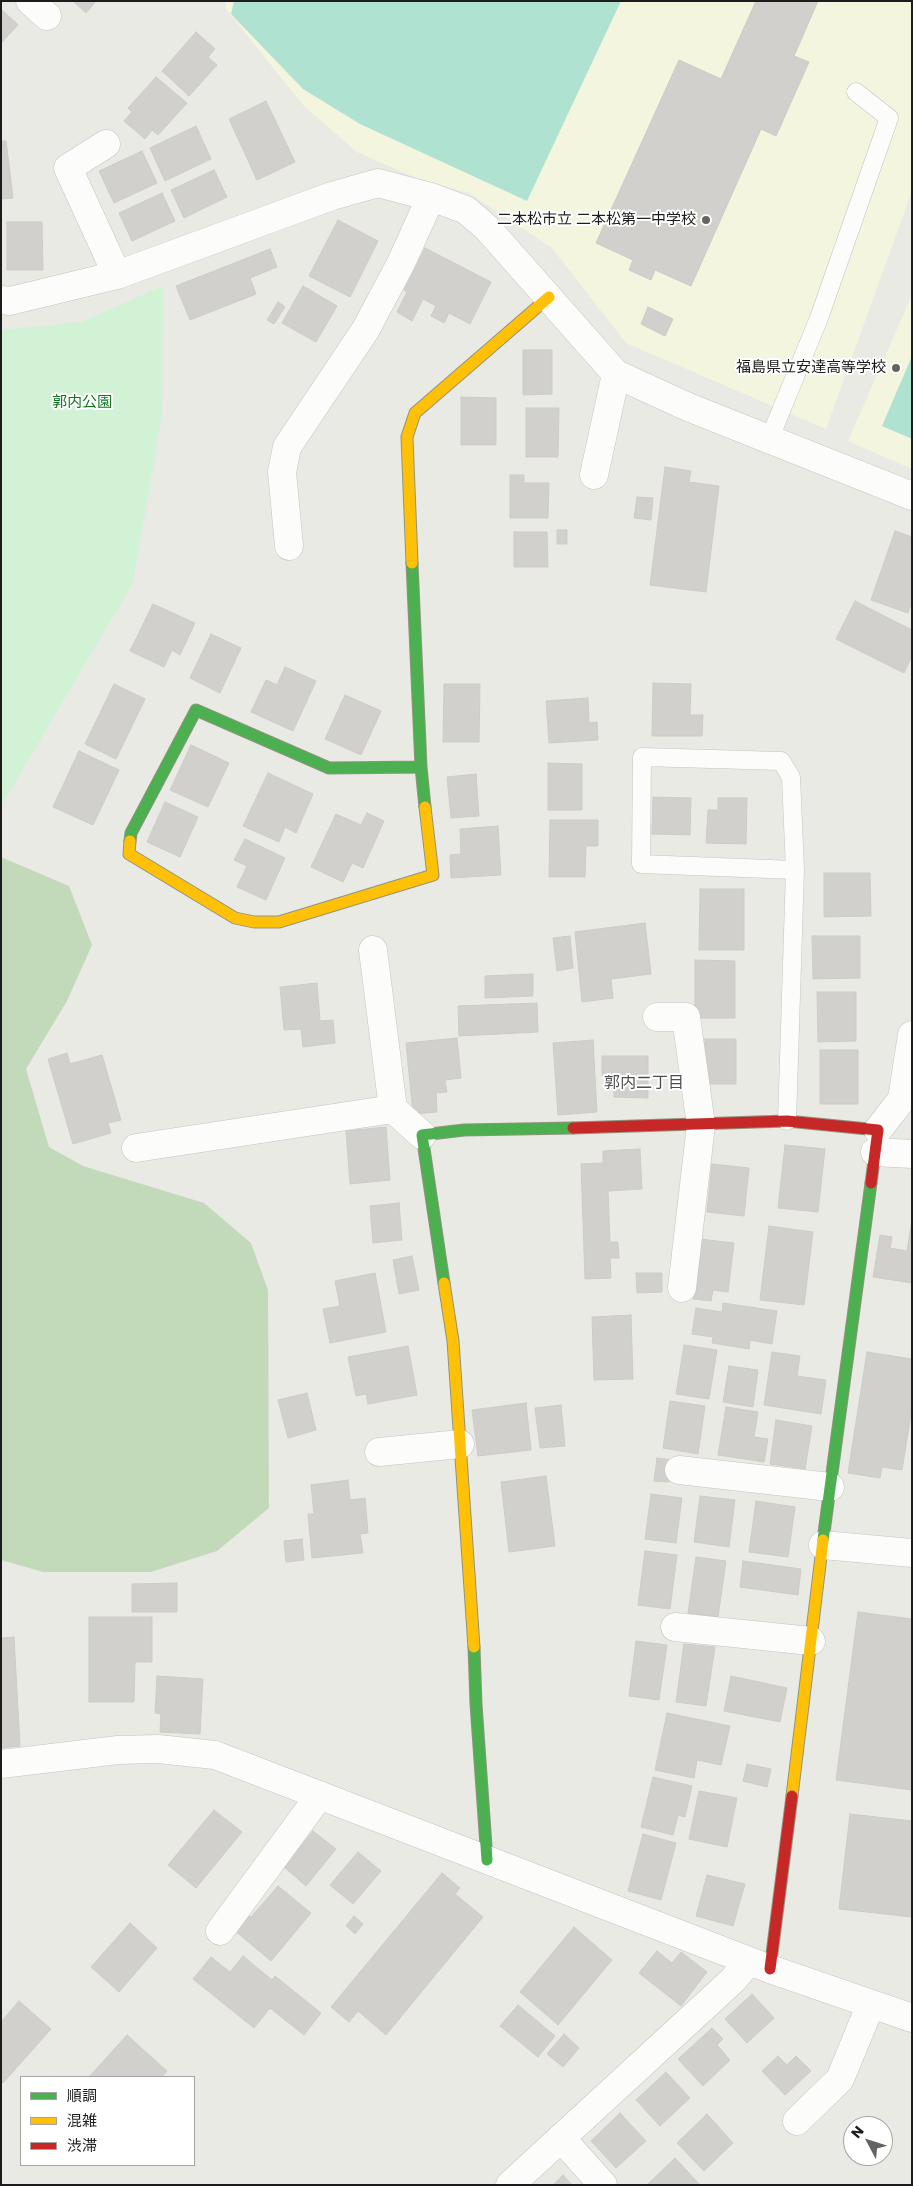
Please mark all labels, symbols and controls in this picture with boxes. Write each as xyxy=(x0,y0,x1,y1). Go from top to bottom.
place label: 二本松市立 二本松第一中学校 xyxy=(497,211,696,229)
marker: 二本松市立 二本松第一中学校 xyxy=(700,214,712,226)
place label: 福島県立安達高等学校 xyxy=(736,359,886,377)
marker: 福島県立安達高等学校 xyxy=(890,362,902,374)
park label: 郭内公園 xyxy=(52,394,112,412)
district label: 郭内二丁目 xyxy=(604,1074,684,1094)
legend xyxy=(20,2076,195,2166)
text: 順調 xyxy=(67,2085,97,2106)
text: 混雑 xyxy=(67,2110,97,2131)
north arrow xyxy=(843,2116,893,2166)
text: N xyxy=(846,2122,868,2142)
text: 渋滞 xyxy=(67,2135,97,2156)

